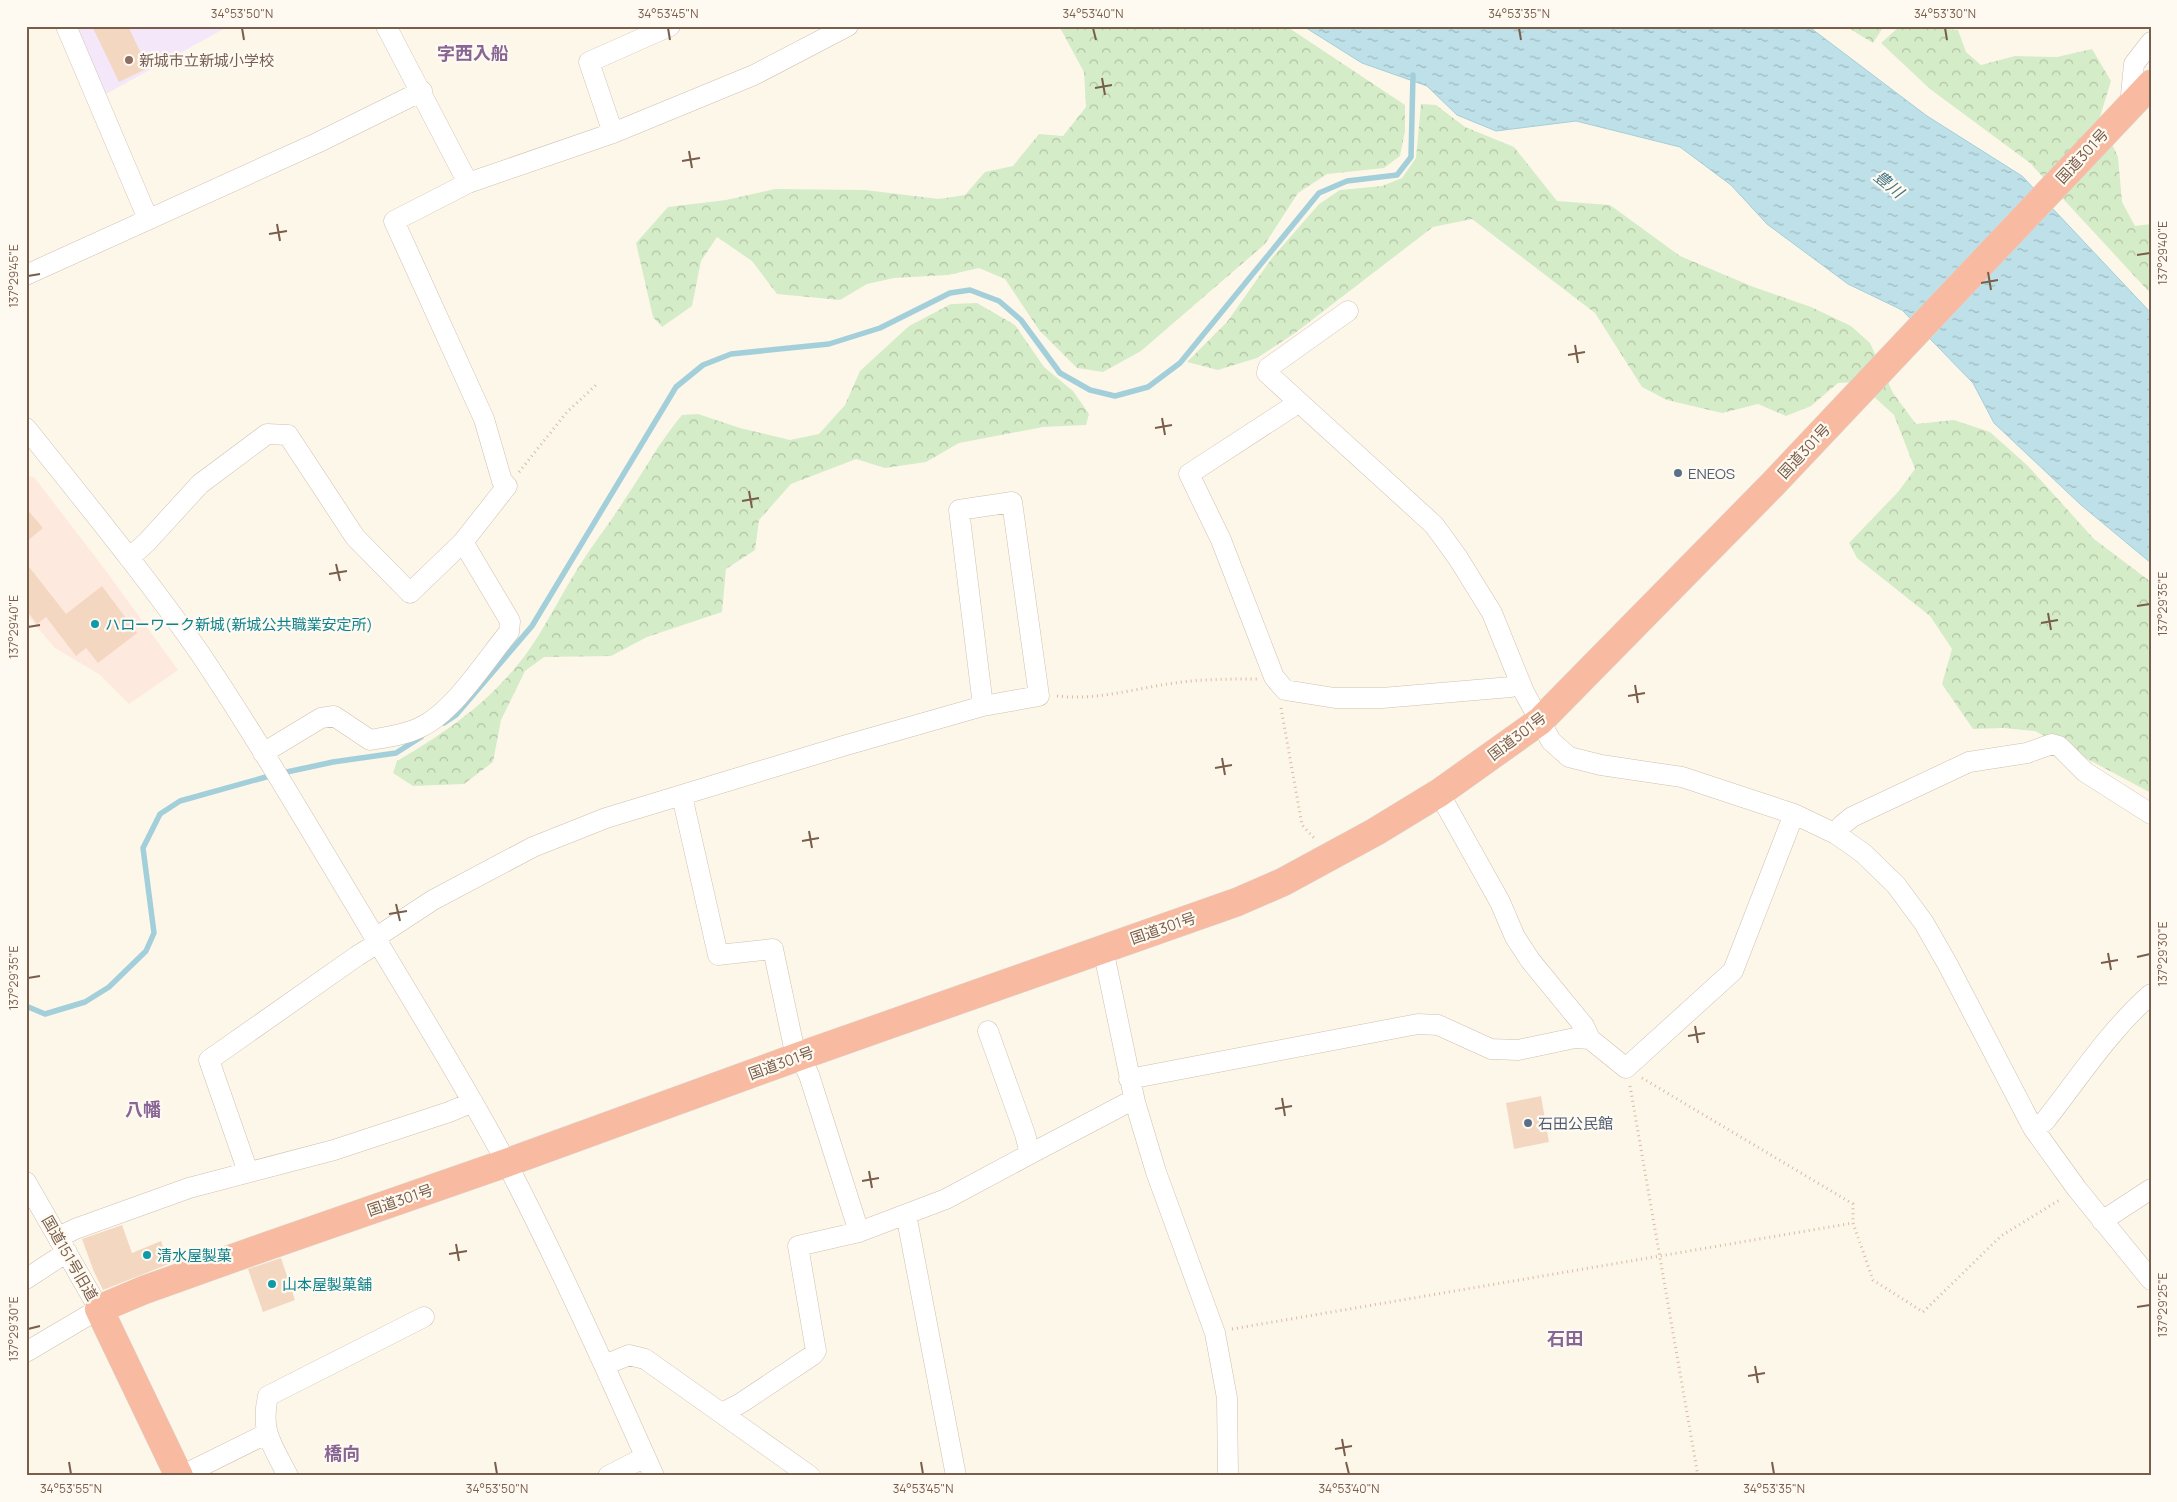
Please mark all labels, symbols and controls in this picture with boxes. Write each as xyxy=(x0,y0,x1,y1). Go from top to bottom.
text: 34°53'50"N xyxy=(211,5,273,22)
text: 34°53'45"N xyxy=(638,5,698,22)
text: 34°53'40"N xyxy=(1062,5,1124,22)
text: 34°53'35"N xyxy=(1488,5,1550,22)
text: 34°53'30"N xyxy=(1914,5,1976,22)
district label: 字西入船 xyxy=(437,41,509,65)
place label: 新城市立新城小学校 xyxy=(139,50,274,71)
marker: 新城市立新城小学校 xyxy=(123,54,135,66)
street label: 国道301号 xyxy=(2051,124,2113,188)
water label: 豊川 xyxy=(1870,165,1910,204)
text: 137°29'40"E xyxy=(2154,221,2171,285)
text: 137°29'45"E xyxy=(5,244,22,308)
street label: 国道301号 xyxy=(1773,419,1835,483)
place label: ENEOS xyxy=(1688,463,1735,484)
marker: ENEOS xyxy=(1672,467,1684,479)
text: 137°29'35"E xyxy=(2154,571,2171,636)
text: 137°29'40"E xyxy=(5,595,22,659)
place label: ハローワーク新城(新城公共職業安定所) xyxy=(105,614,373,635)
marker: ハローワーク新城(新城公共職業安定所) xyxy=(89,618,101,630)
street label: 国道301号 xyxy=(1483,707,1551,765)
street label: 国道301号 xyxy=(1127,907,1199,949)
text: 137°29'30"E xyxy=(2154,921,2171,987)
text: 137°29'35"E xyxy=(5,945,22,1010)
street label: 国道301号 xyxy=(745,1041,817,1085)
district label: 八幡 xyxy=(125,1097,161,1121)
place label: 石田公民館 xyxy=(1538,1113,1613,1134)
marker: 石田公民館 xyxy=(1522,1117,1534,1129)
street label: 国道301号 xyxy=(364,1179,436,1221)
street label: 国道151号旧道 xyxy=(37,1211,103,1305)
place label: 清水屋製菓 xyxy=(157,1245,232,1266)
marker: 清水屋製菓 xyxy=(141,1249,153,1261)
text: 137°29'25"E xyxy=(2154,1272,2171,1337)
place label: 山本屋製菓舗 xyxy=(282,1274,372,1295)
marker: 山本屋製菓舗 xyxy=(266,1278,278,1290)
text: 137°29'30"E xyxy=(5,1296,22,1362)
district label: 石田 xyxy=(1547,1326,1583,1350)
district label: 橋向 xyxy=(324,1441,360,1465)
text: 34°53'55"N xyxy=(40,1480,102,1497)
text: 34°53'50"N xyxy=(466,1480,528,1497)
text: 34°53'45"N xyxy=(893,1480,953,1497)
text: 34°53'40"N xyxy=(1318,1480,1380,1497)
text: 34°53'35"N xyxy=(1743,1480,1805,1497)

